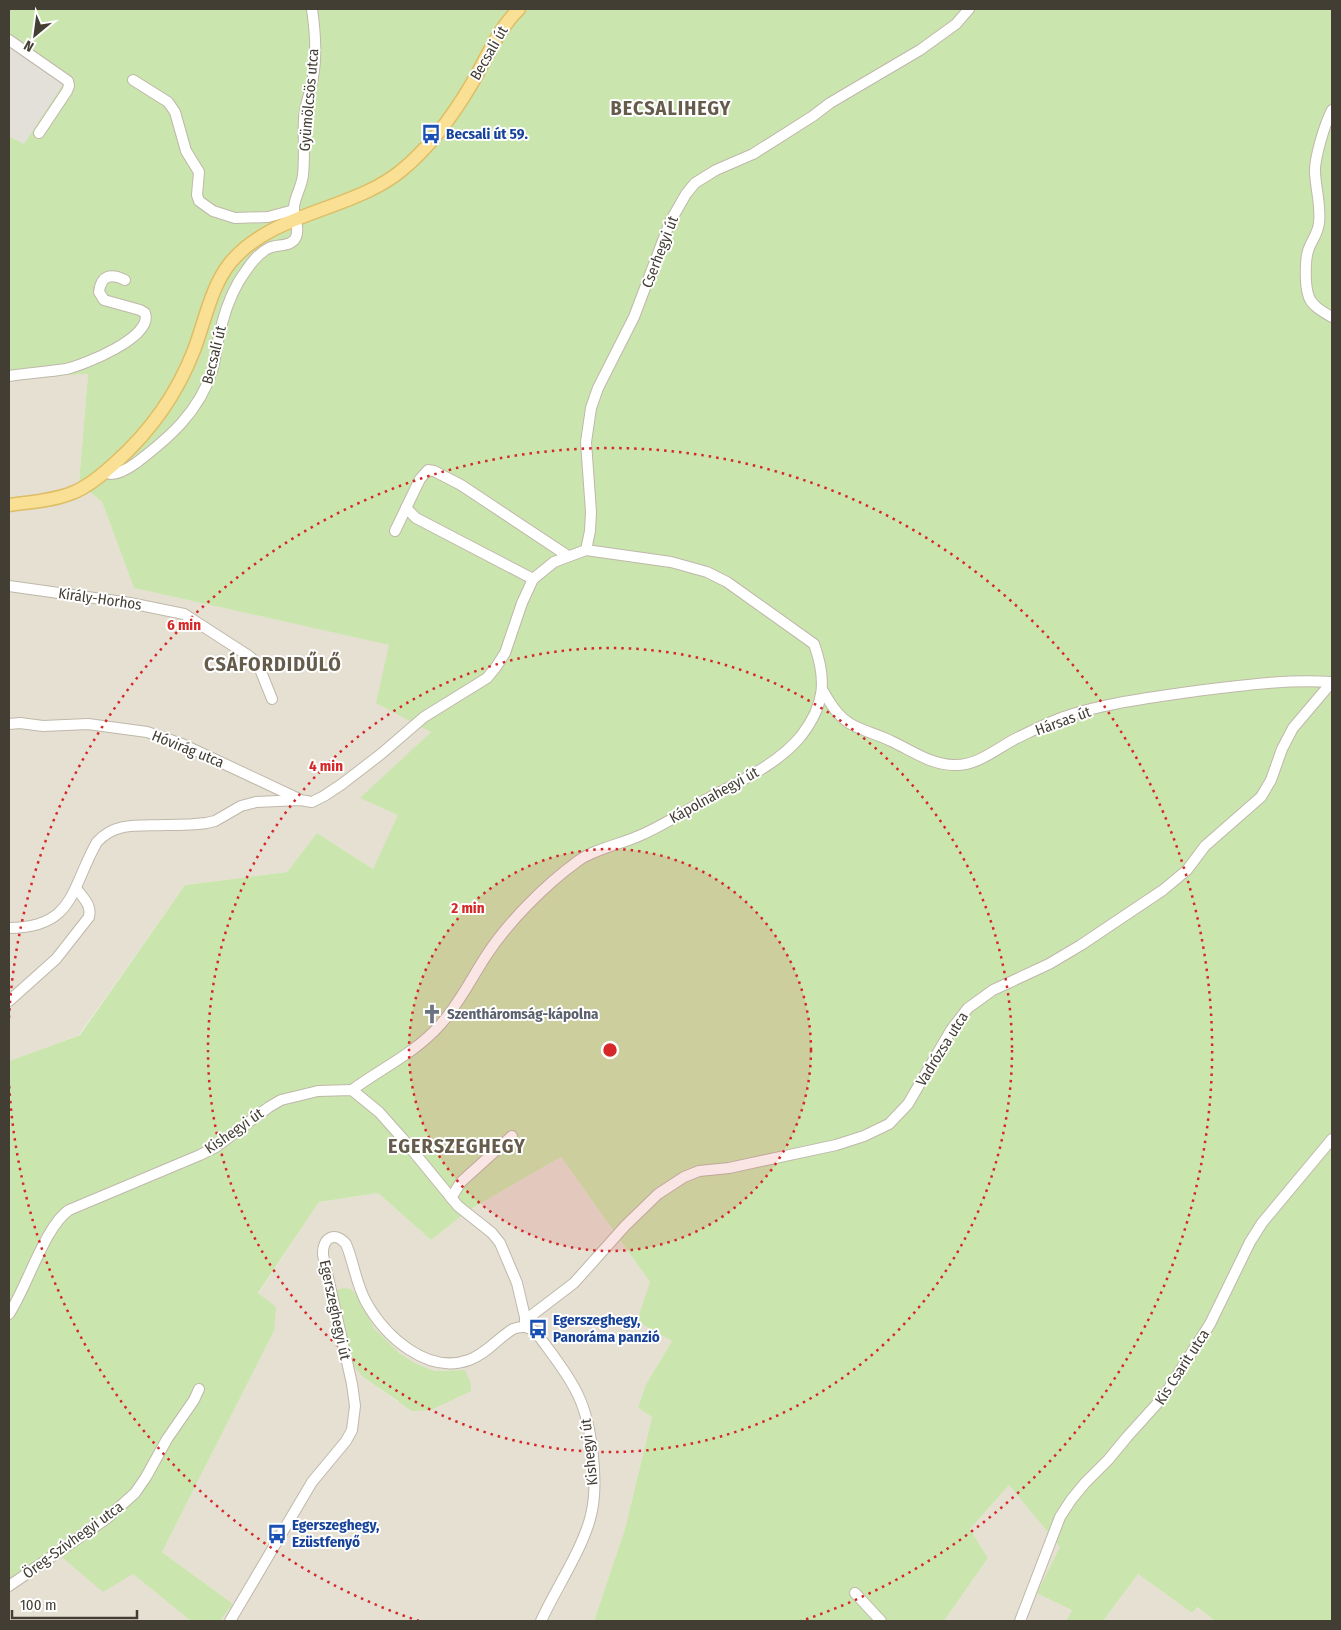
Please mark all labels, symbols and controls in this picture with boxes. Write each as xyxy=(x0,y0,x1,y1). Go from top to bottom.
north arrow xyxy=(10,10,60,60)
street label: Becsali út xyxy=(466,23,512,83)
text: N xyxy=(21,36,37,55)
street label: Gyümölcsös utca xyxy=(296,48,322,152)
district label: BECSALIHEGY xyxy=(611,96,732,120)
bus stop icon: Becsali út 59. xyxy=(420,123,442,145)
place label: Becsali út 59. xyxy=(446,125,529,143)
street label: Cserhegyi út xyxy=(638,213,682,291)
street label: Becsali út xyxy=(198,324,230,386)
street label: Király-Horhos xyxy=(57,584,143,614)
text: 6 min xyxy=(167,616,201,634)
district label: CSÁFORDIDŰLŐ xyxy=(204,651,342,676)
street label: Hársas út xyxy=(1033,703,1093,739)
street label: Hóvirág utca xyxy=(149,726,227,772)
text: 4 min xyxy=(309,757,343,775)
street label: Kápolnahegyi út xyxy=(666,763,762,827)
text: 2 min xyxy=(450,899,485,917)
church icon: Szentháromság-kápolna xyxy=(421,1003,443,1025)
place label: Szentháromság-kápolna xyxy=(447,1005,599,1023)
street label: Vadrózsa utca xyxy=(912,1009,972,1089)
centre of rings xyxy=(601,1041,619,1059)
street label: Kishegyi út xyxy=(201,1104,267,1158)
district label: EGERSZEGHEGY xyxy=(388,1134,526,1158)
street label: Egerszeghegyi út xyxy=(316,1258,354,1362)
place label: Egerszeghegy, Panoráma panzió xyxy=(553,1311,660,1346)
bus stop icon: Egerszeghegy, Panoráma panzió xyxy=(527,1318,549,1340)
street label: Kis Csarit utca xyxy=(1151,1326,1213,1408)
street label: Kishegyi út xyxy=(577,1418,601,1486)
street label: Öreg-Szívhegyi utca xyxy=(19,1498,127,1582)
place label: Egerszeghegy, Ezüstfenyő xyxy=(292,1516,380,1551)
bus stop icon: Egerszeghegy, Ezüstfenyő xyxy=(266,1523,288,1545)
scale bar xyxy=(12,1588,138,1620)
text: 100 m xyxy=(20,1596,57,1614)

